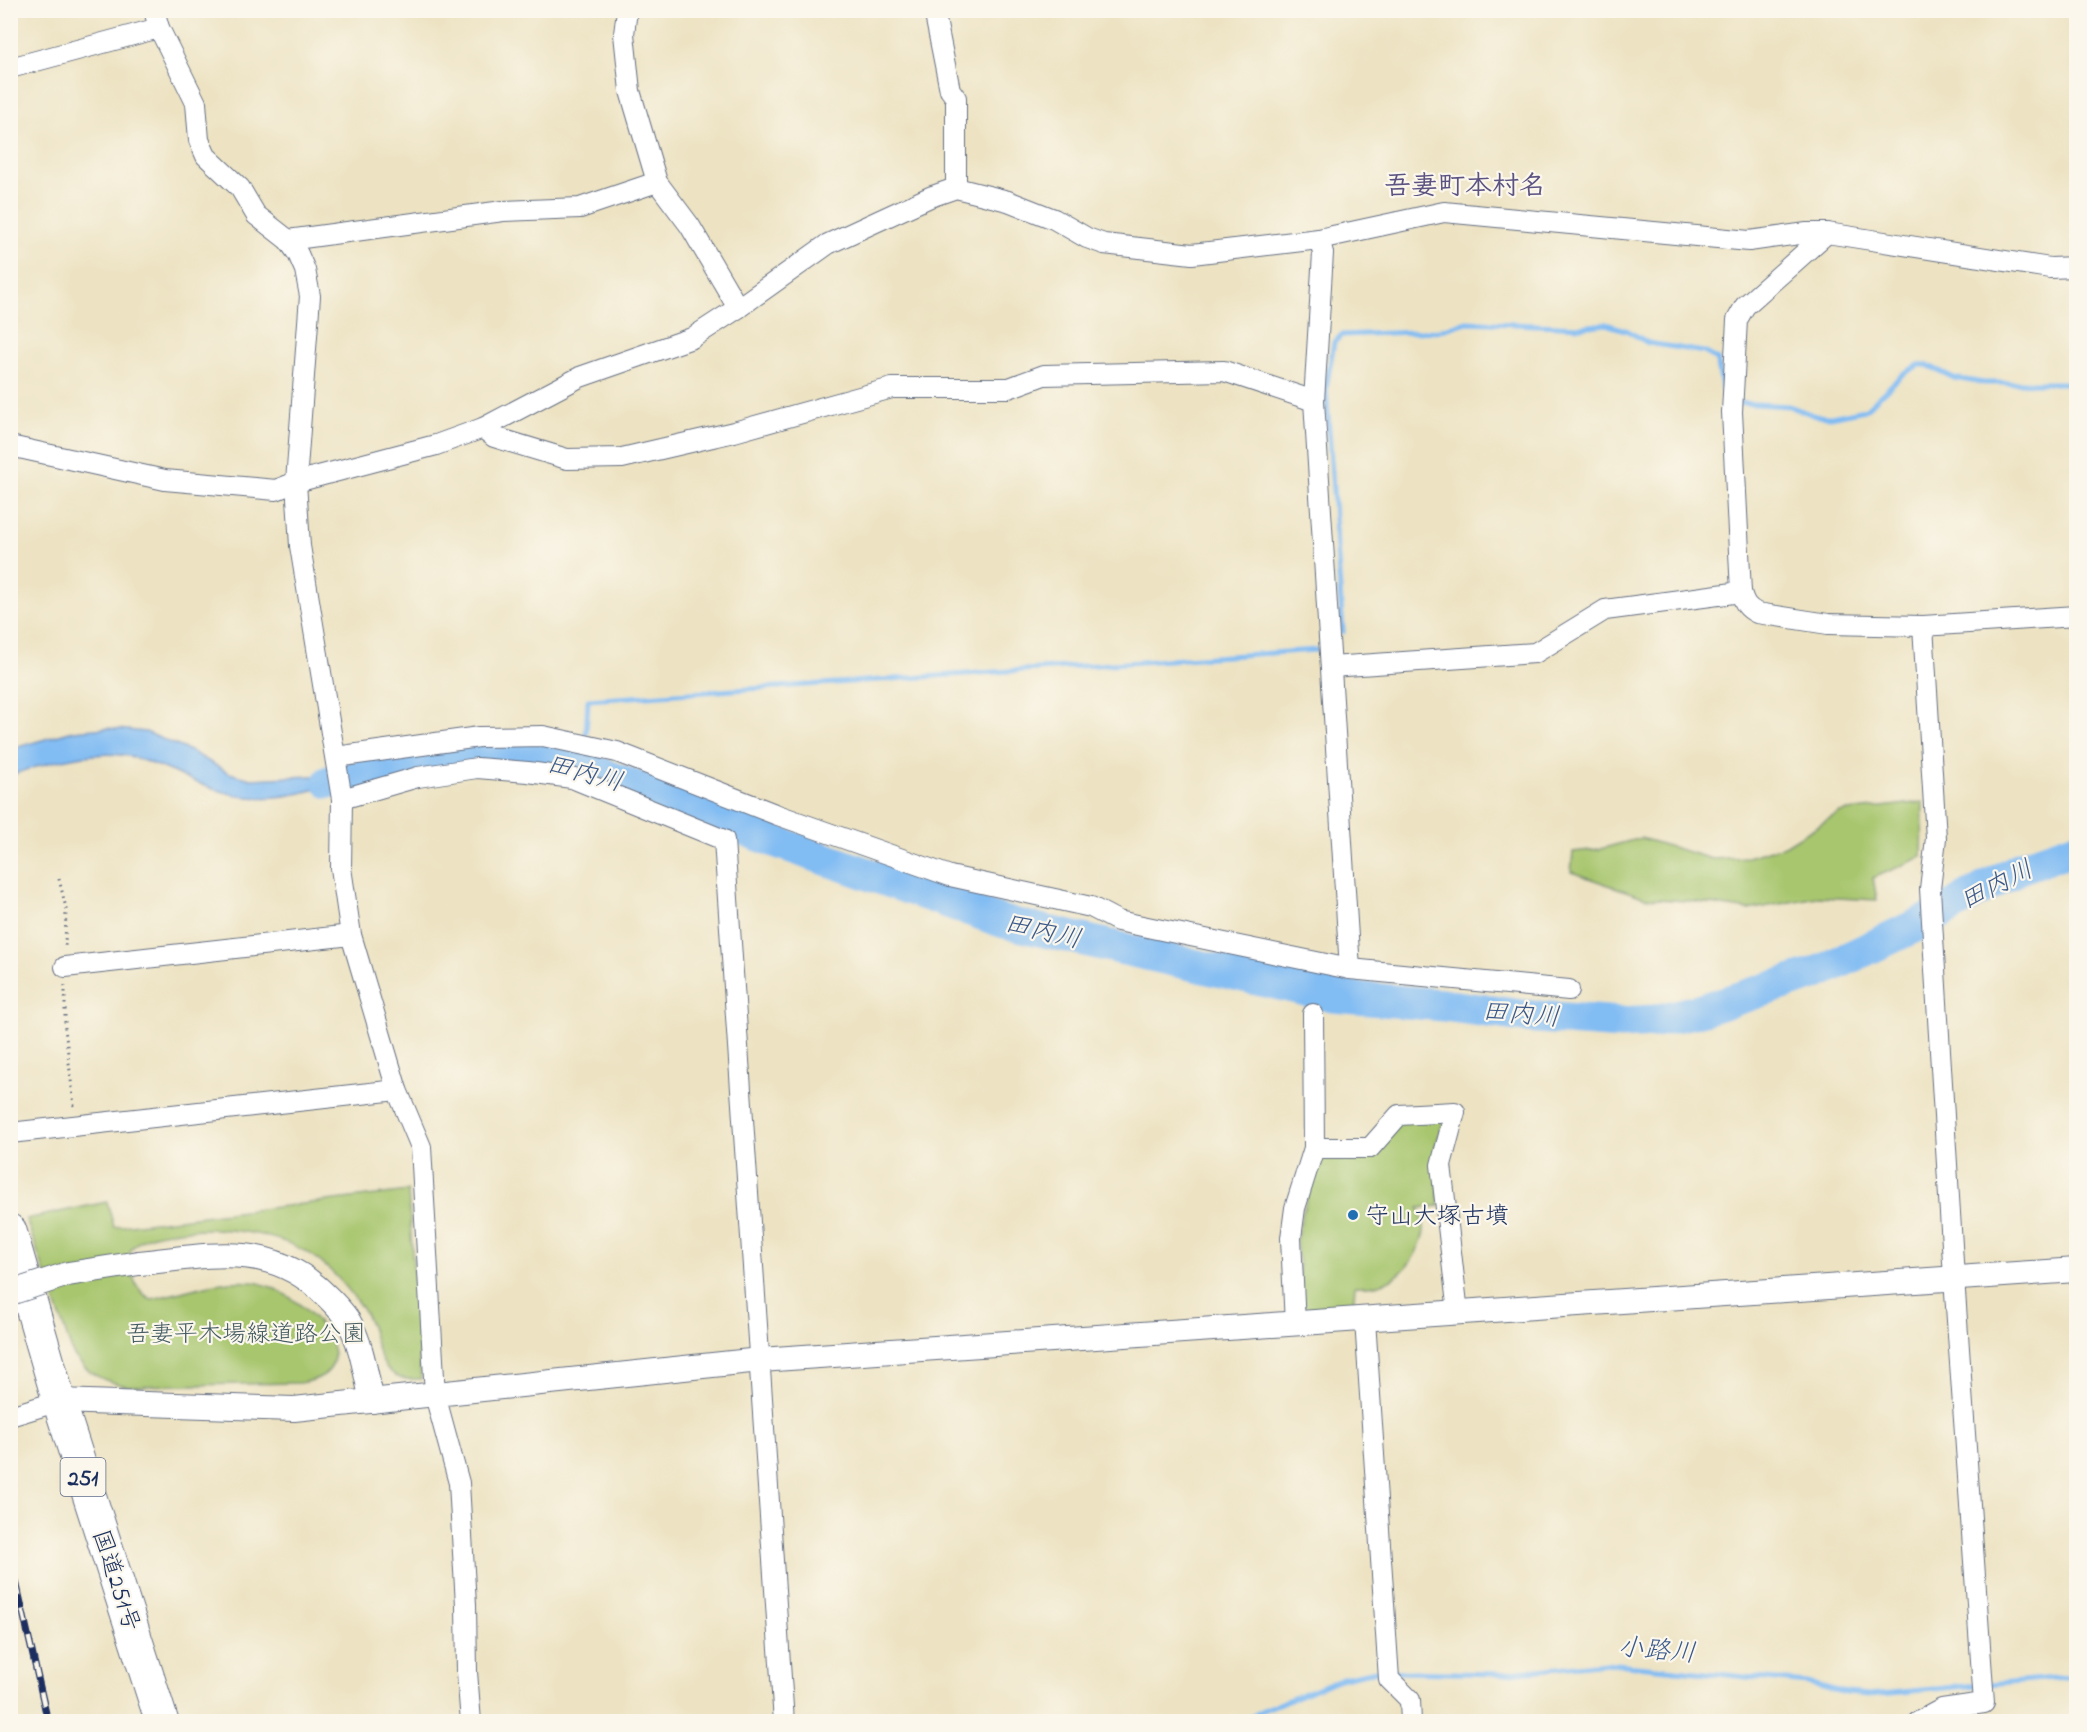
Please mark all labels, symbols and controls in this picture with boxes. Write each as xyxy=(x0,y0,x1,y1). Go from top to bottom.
district label: 吾妻町本村名 xyxy=(1384,168,1546,207)
water label: 田内川 xyxy=(542,746,627,803)
water label: 田内川 xyxy=(1954,852,2041,921)
water label: 田内川 xyxy=(1000,906,1085,960)
water label: 田内川 xyxy=(1480,994,1561,1038)
place label: 守山大塚古墳 xyxy=(1365,1200,1509,1235)
marker: 守山大塚古墳 xyxy=(1346,1208,1360,1222)
park label: 吾妻平木場線道路公園 xyxy=(126,1318,366,1353)
road number: 251 xyxy=(60,1458,106,1496)
street label: 国道251号 xyxy=(82,1525,148,1636)
water label: 小路川 xyxy=(1616,1630,1697,1674)

